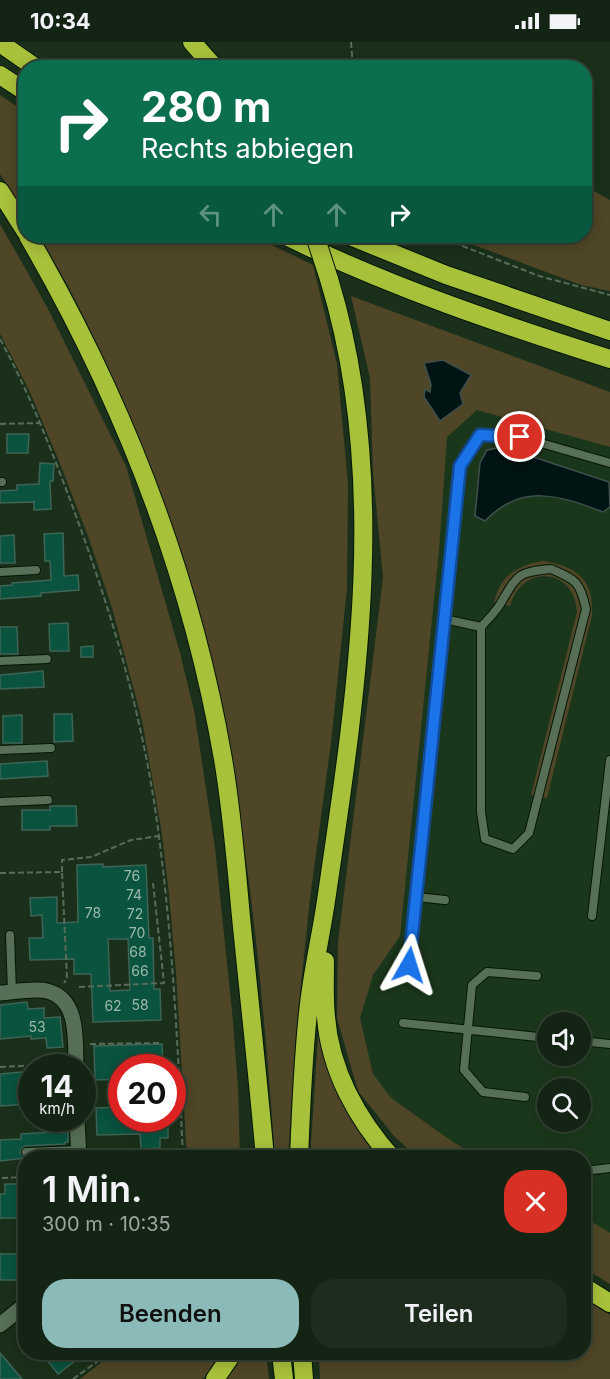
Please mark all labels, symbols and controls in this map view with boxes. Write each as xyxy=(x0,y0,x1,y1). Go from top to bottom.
text: 10:34 xyxy=(30,8,91,34)
text: 280 m xyxy=(141,81,271,132)
icon: right xyxy=(42,84,120,162)
text: Rechts abbiegen xyxy=(141,132,354,165)
icon: left xyxy=(194,198,227,231)
icon: ahead xyxy=(257,198,290,231)
icon: ahead xyxy=(320,198,353,231)
icon: right xyxy=(383,198,416,231)
pin xyxy=(494,411,545,462)
icon: arrive xyxy=(503,420,536,453)
house number: 76 xyxy=(124,867,140,884)
house number: 74 xyxy=(126,886,142,903)
house number: 78 xyxy=(85,904,101,921)
house number: 72 xyxy=(127,905,143,922)
house number: 70 xyxy=(129,924,145,941)
position arrow xyxy=(377,933,441,997)
house number: 68 xyxy=(129,943,147,960)
house number: 66 xyxy=(131,962,149,979)
house number: 58 xyxy=(131,996,149,1013)
house number: 62 xyxy=(104,997,122,1014)
map controls xyxy=(537,1012,591,1132)
button: sound xyxy=(537,1012,591,1066)
house number: 53 xyxy=(28,1018,46,1035)
speed limit sign: 20 xyxy=(108,1054,186,1132)
text: 14 xyxy=(40,1068,74,1104)
button: search xyxy=(537,1078,591,1132)
text: km/h xyxy=(39,1099,75,1118)
text: 1 Min. xyxy=(42,1167,142,1211)
button: close xyxy=(504,1170,567,1233)
text: 300 m · 10:35 xyxy=(42,1212,171,1236)
button: Beenden xyxy=(42,1279,299,1348)
button: Teilen xyxy=(311,1279,567,1348)

